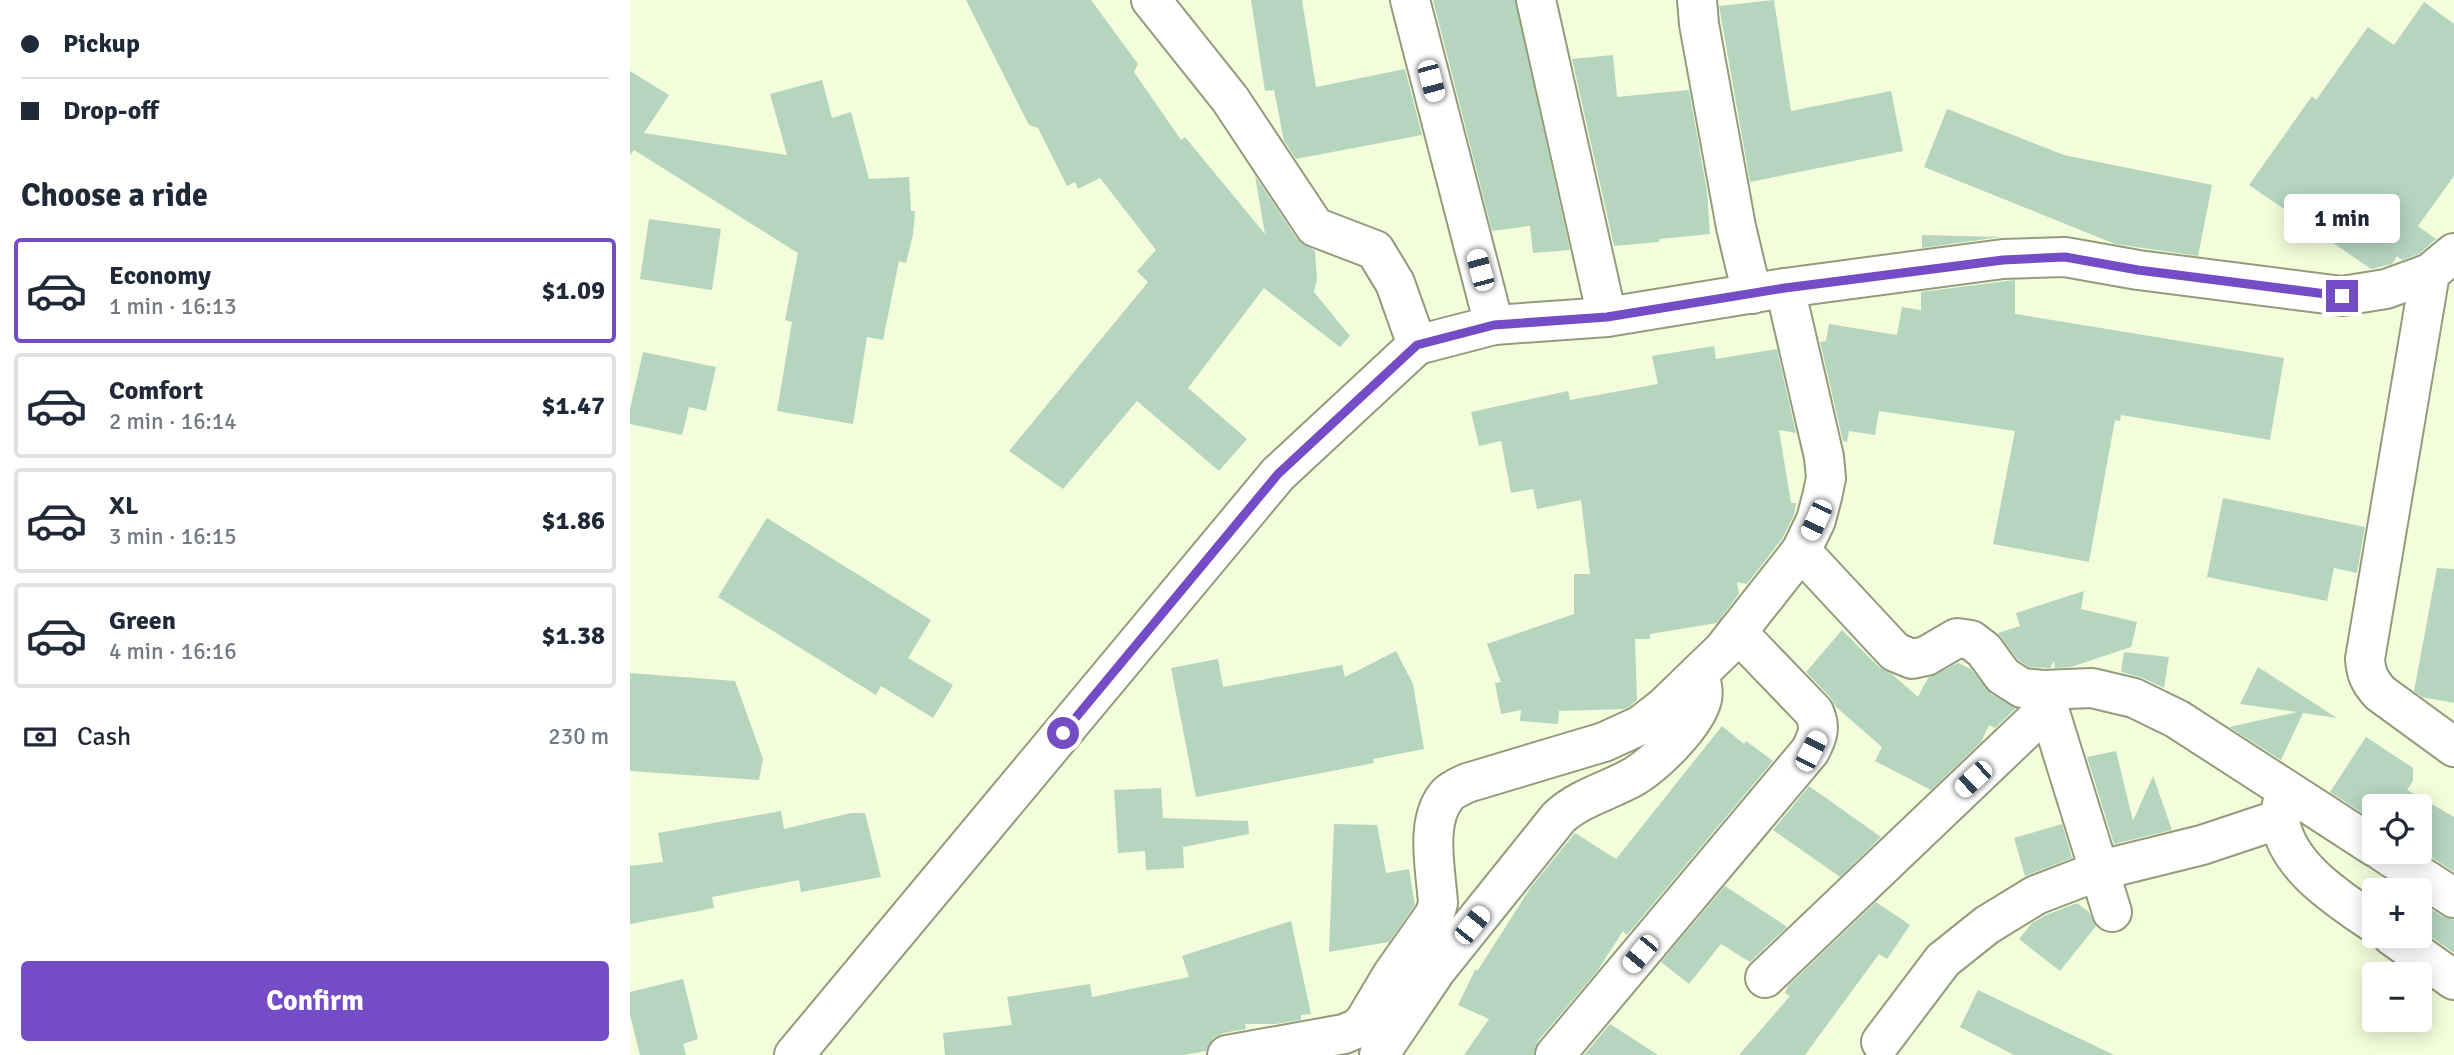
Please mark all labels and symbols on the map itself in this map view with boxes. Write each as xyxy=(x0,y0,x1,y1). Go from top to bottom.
car xyxy=(1416,58,1447,104)
callout: 1 min xyxy=(2284,194,2400,244)
car xyxy=(1465,247,1496,293)
route end xyxy=(2326,280,2358,312)
car xyxy=(1798,497,1835,543)
route start xyxy=(1047,717,1079,749)
car xyxy=(1793,728,1830,774)
car xyxy=(1951,757,1996,801)
car xyxy=(1451,902,1494,948)
car xyxy=(1619,931,1662,977)

